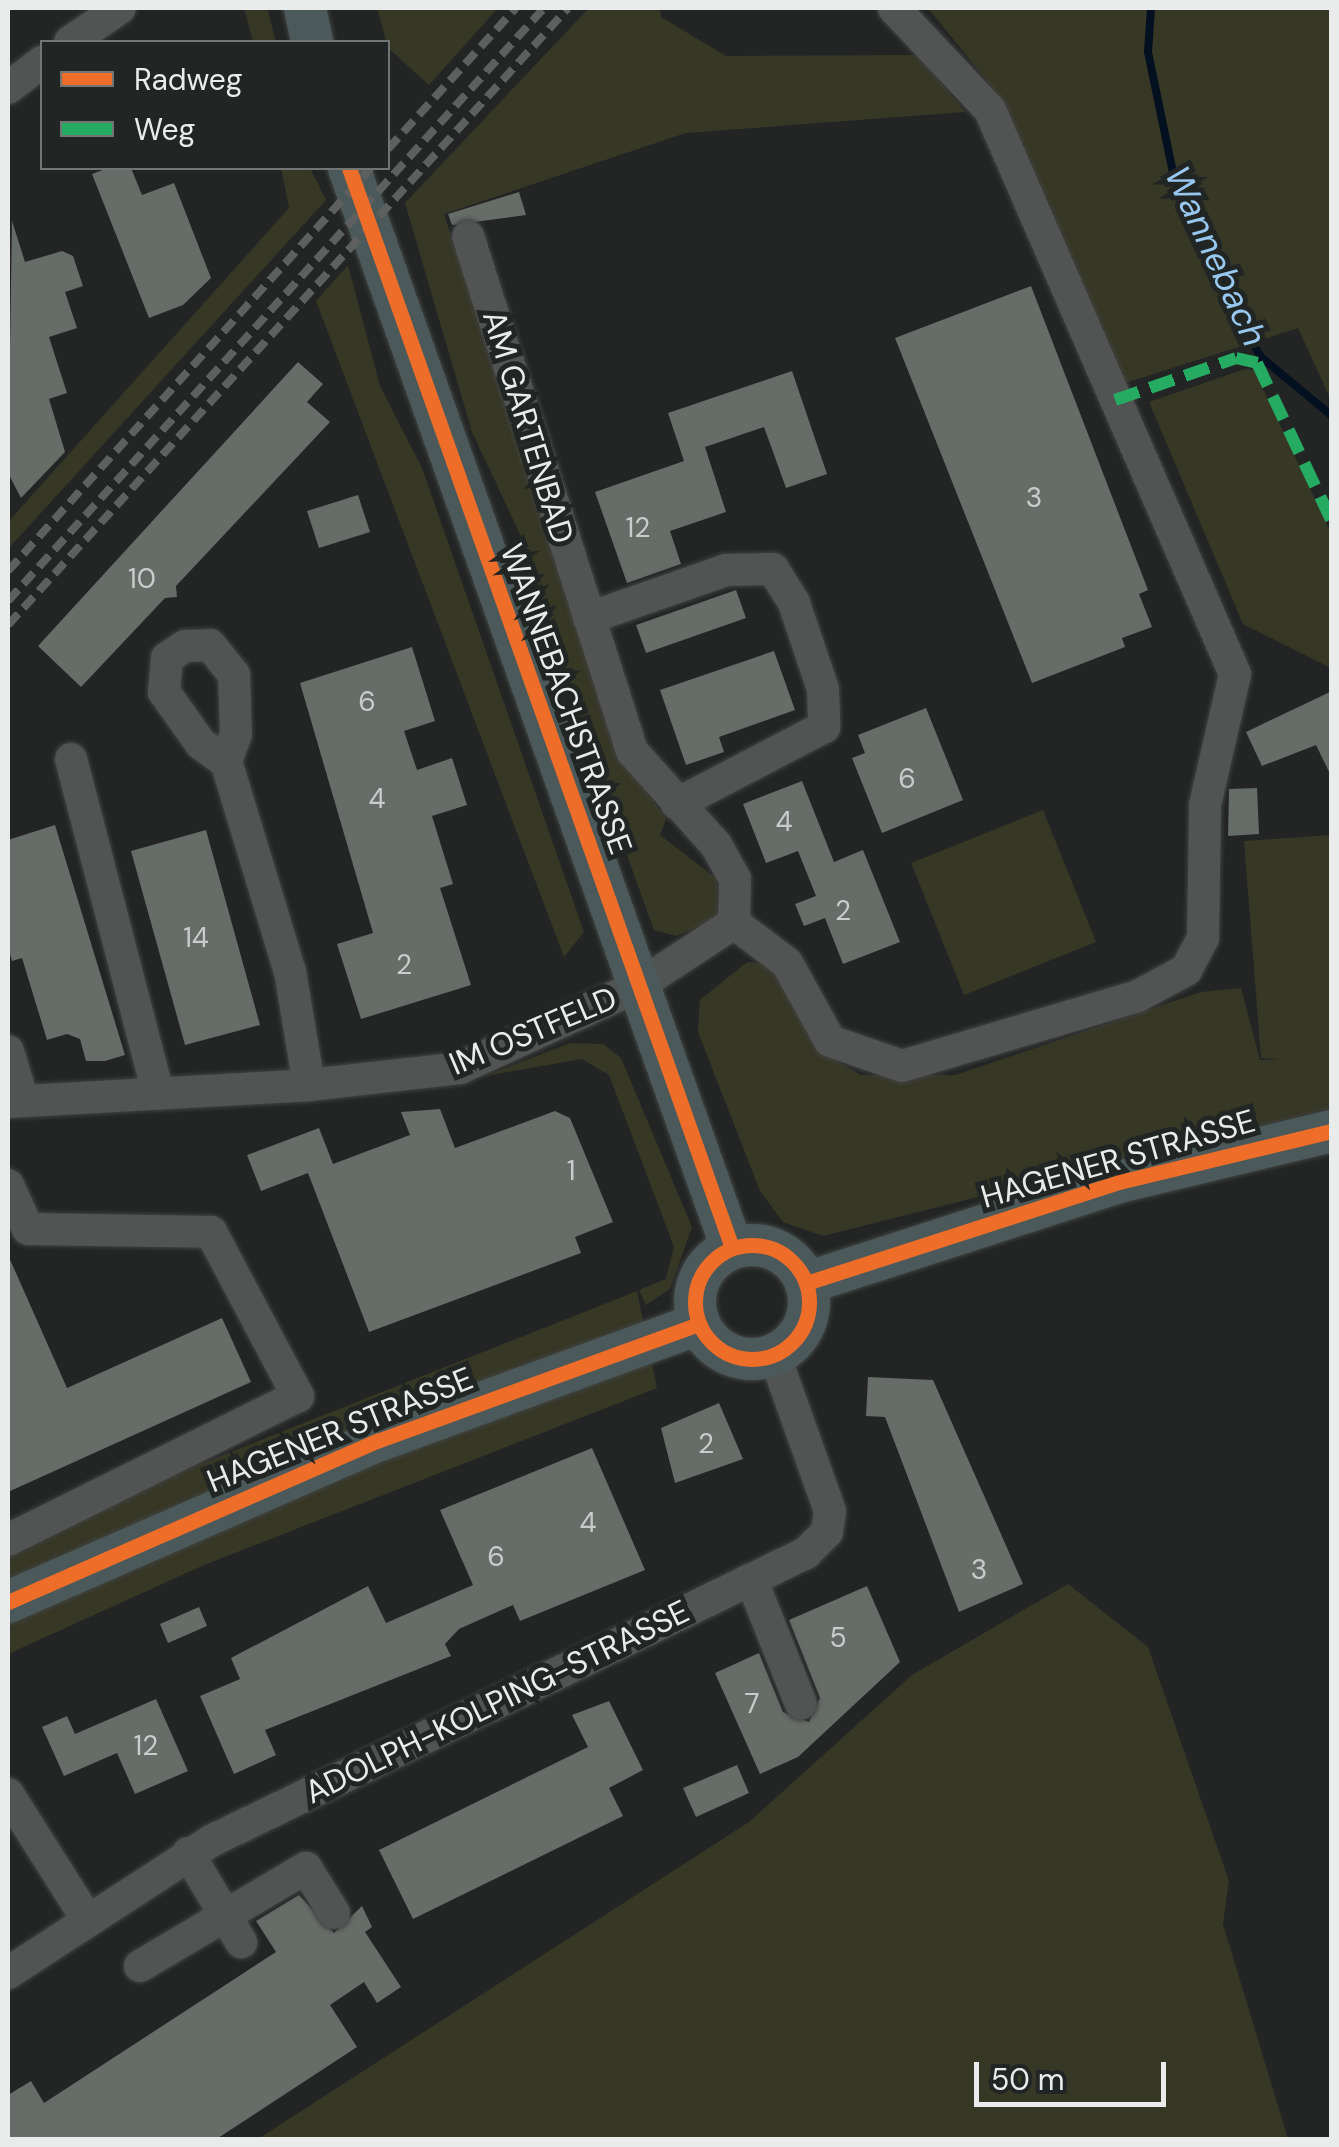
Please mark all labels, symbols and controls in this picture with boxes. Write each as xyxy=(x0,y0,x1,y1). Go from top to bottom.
legend xyxy=(40,40,390,170)
text: Radweg xyxy=(134,60,243,99)
text: Weg xyxy=(134,110,195,149)
water label: Wannebach xyxy=(1156,159,1276,353)
street label: AM GARTENBAD xyxy=(474,306,582,548)
house number: 3 xyxy=(1026,481,1042,515)
house number: 12 xyxy=(626,511,650,545)
street label: WANNEBACHSTRASSE xyxy=(492,539,640,859)
house number: 10 xyxy=(128,562,156,596)
house number: 6 xyxy=(358,685,376,719)
house number: 6 xyxy=(898,762,916,796)
house number: 4 xyxy=(369,782,385,816)
house number: 4 xyxy=(776,805,792,839)
house number: 2 xyxy=(835,894,851,928)
house number: 14 xyxy=(183,921,209,955)
house number: 2 xyxy=(396,948,412,982)
street label: IM OSTFELD xyxy=(444,979,622,1083)
street label: HAGENER STRASSE xyxy=(977,1102,1259,1216)
house number: 1 xyxy=(567,1154,575,1188)
street label: HAGENER STRASSE xyxy=(202,1359,478,1501)
house number: 2 xyxy=(698,1427,714,1461)
house number: 4 xyxy=(580,1506,596,1540)
house number: 6 xyxy=(487,1540,505,1574)
house number: 3 xyxy=(971,1553,987,1587)
street label: ADOLPH-KOLPING-STRASSE xyxy=(299,1592,695,1812)
house number: 5 xyxy=(829,1621,847,1655)
house number: 7 xyxy=(745,1687,759,1721)
house number: 12 xyxy=(134,1729,158,1763)
scale bar xyxy=(979,2042,1172,2104)
text: 50 m xyxy=(991,2060,1065,2099)

